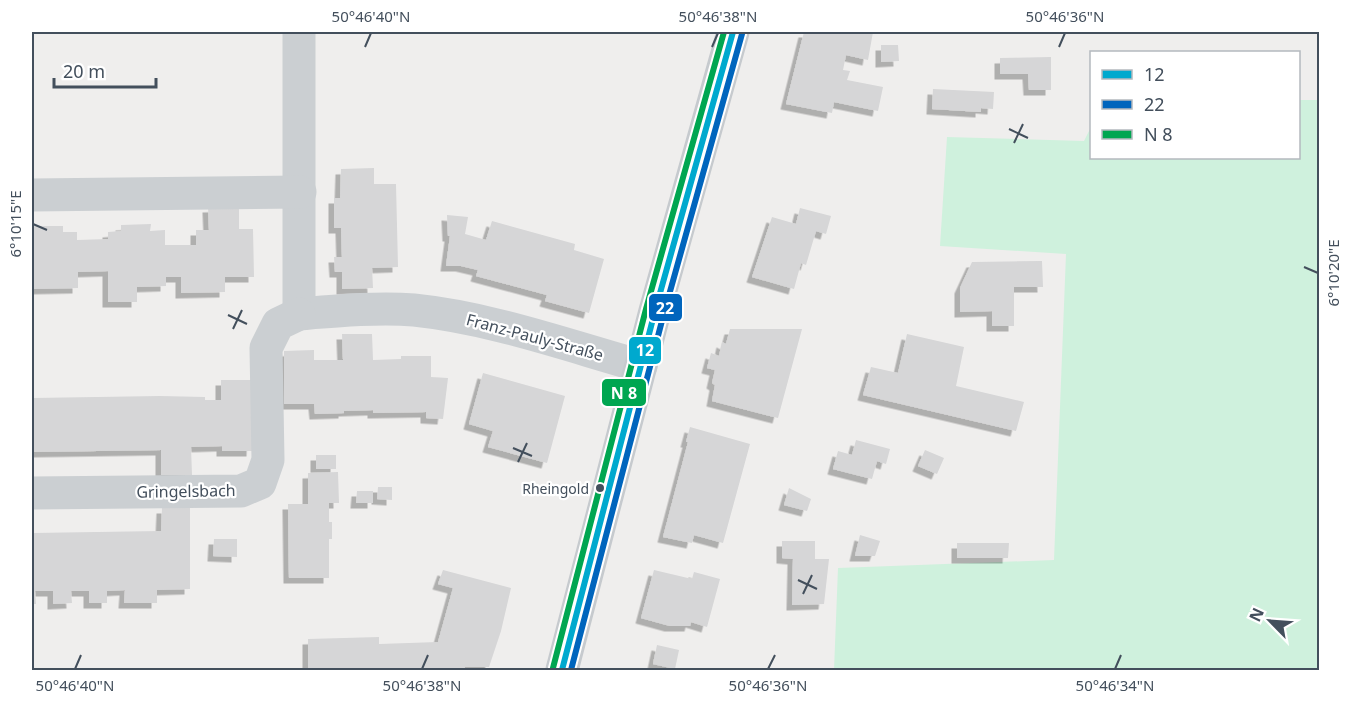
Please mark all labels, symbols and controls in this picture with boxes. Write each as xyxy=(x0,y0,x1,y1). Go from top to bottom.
text: 50°46'40"N xyxy=(332,6,410,26)
text: 50°46'38"N xyxy=(679,6,757,26)
text: 50°46'36"N xyxy=(1026,6,1104,26)
scale bar xyxy=(54,51,156,89)
legend xyxy=(1090,51,1300,159)
text: 20 m xyxy=(63,59,105,83)
text: 12 xyxy=(1144,62,1165,86)
text: 22 xyxy=(1144,92,1165,116)
text: N 8 xyxy=(1144,122,1173,146)
text: 6°10'15"E xyxy=(5,190,25,258)
text: 6°10'20"E xyxy=(1323,239,1343,307)
line badge: 22 xyxy=(648,293,683,322)
text: 22 xyxy=(656,297,674,319)
street label: Franz-Pauly-Straße xyxy=(464,308,606,366)
line badge: 12 xyxy=(628,336,662,365)
text: 12 xyxy=(636,339,654,361)
line badge: N 8 xyxy=(601,378,647,407)
text: N 8 xyxy=(611,382,637,404)
street label: Gringelsbach xyxy=(136,479,236,503)
place label: Rheingold xyxy=(522,479,589,498)
marker: Rheingold xyxy=(594,482,606,494)
north arrow xyxy=(1240,591,1300,651)
text: N xyxy=(1244,604,1269,625)
text: 50°46'40"N xyxy=(36,675,114,695)
text: 50°46'38"N xyxy=(383,675,461,695)
text: 50°46'36"N xyxy=(729,675,807,695)
text: 50°46'34"N xyxy=(1076,675,1154,695)

